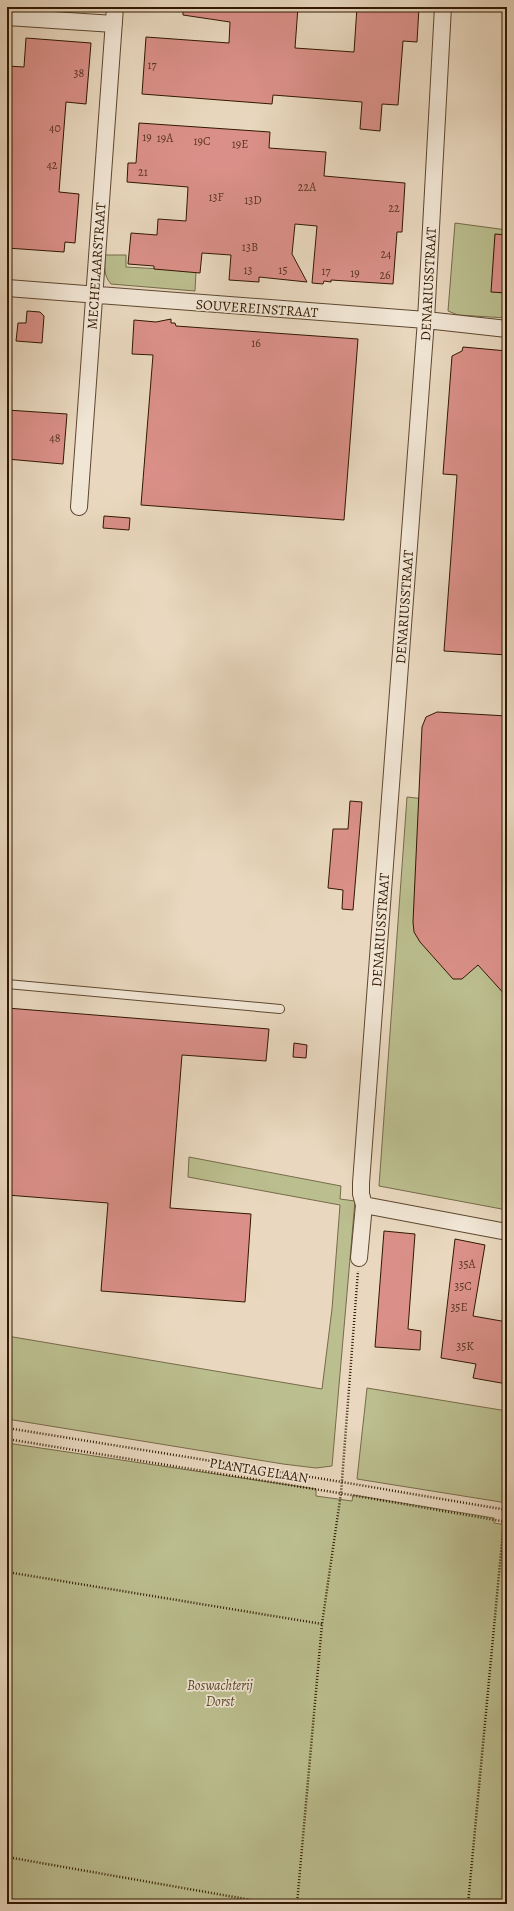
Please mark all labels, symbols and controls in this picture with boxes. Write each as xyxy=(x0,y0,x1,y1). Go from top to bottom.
house number: 17 xyxy=(147,57,158,73)
house number: 38 xyxy=(74,65,85,81)
house number: 40 xyxy=(49,120,61,136)
house number: 19 xyxy=(142,129,152,145)
house number: 19A xyxy=(157,130,174,146)
house number: 19C xyxy=(193,133,211,149)
house number: 19E xyxy=(232,136,248,152)
house number: 42 xyxy=(46,157,58,173)
house number: 21 xyxy=(138,164,148,180)
house number: 22A xyxy=(298,179,317,195)
house number: 13F xyxy=(208,189,224,205)
house number: 13D xyxy=(244,192,262,208)
house number: 22 xyxy=(388,200,400,216)
street label: MECHELAARSTRAAT xyxy=(83,202,110,330)
street label: DENARIUSSTRAAT xyxy=(416,226,441,341)
house number: 13B xyxy=(242,239,258,255)
house number: 24 xyxy=(380,246,392,262)
house number: 13 xyxy=(243,262,253,278)
house number: 15 xyxy=(278,262,288,278)
house number: 17 xyxy=(321,263,332,279)
house number: 19 xyxy=(350,265,360,281)
house number: 26 xyxy=(379,267,391,283)
street label: SOUVEREINSTRAAT xyxy=(195,295,319,322)
house number: 16 xyxy=(251,335,261,351)
house number: 48 xyxy=(49,430,61,446)
street label: DENARIUSSTRAAT xyxy=(391,549,418,665)
street label: DENARIUSSTRAAT xyxy=(367,872,394,988)
house number: 35A xyxy=(458,1256,477,1272)
house number: 35C xyxy=(454,1278,472,1294)
house number: 35E xyxy=(450,1299,468,1315)
house number: 35K xyxy=(456,1338,474,1354)
street label: PLANTAGELAAN xyxy=(208,1453,310,1488)
park label: Boswachterij Dorst xyxy=(187,1676,254,1711)

